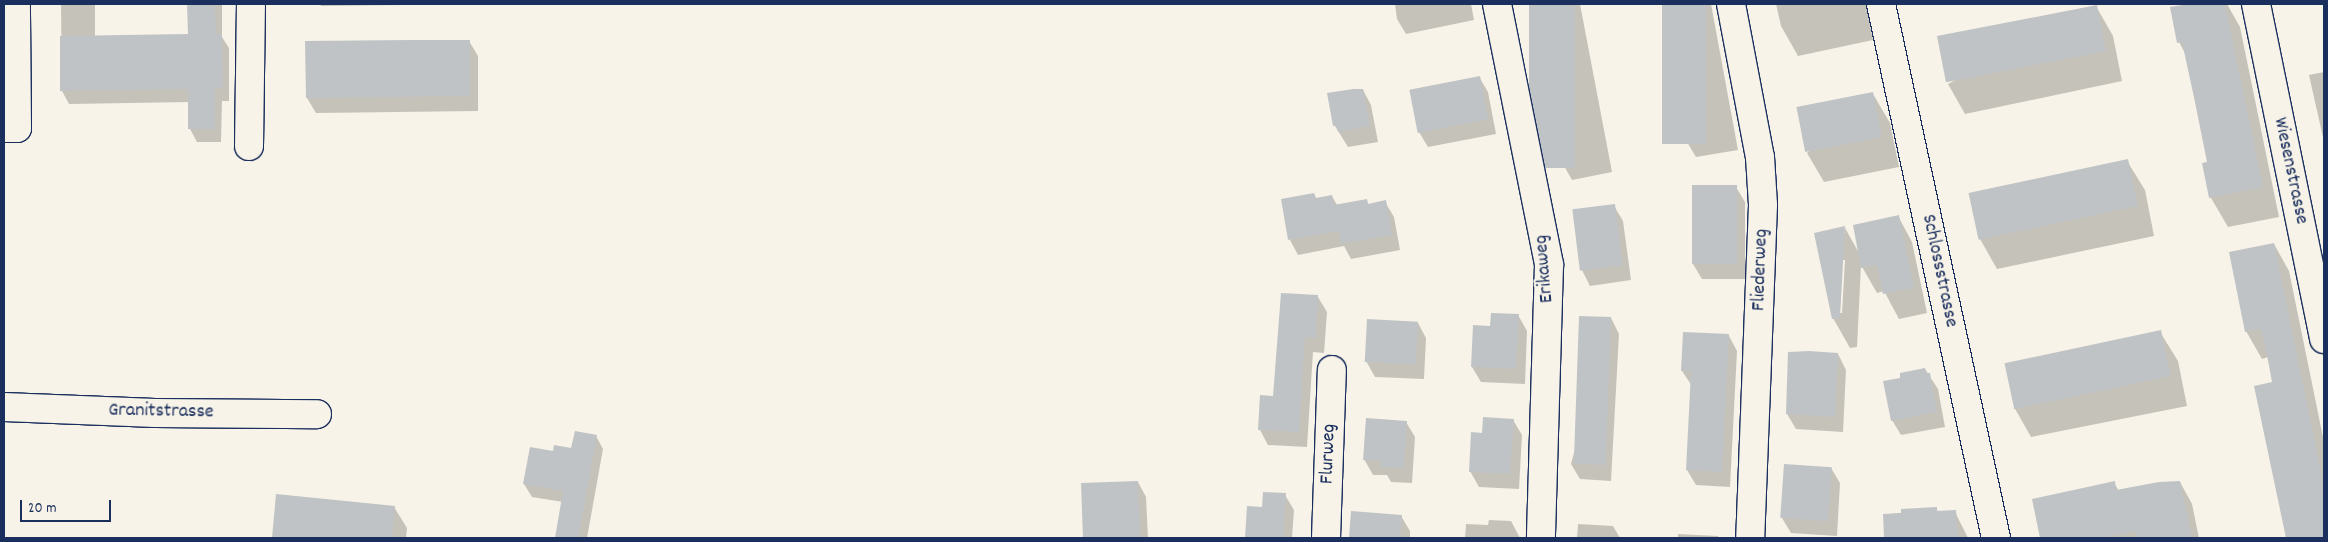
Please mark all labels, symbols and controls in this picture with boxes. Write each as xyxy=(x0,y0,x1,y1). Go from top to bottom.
street label: Wiesenstrasse xyxy=(2267,115,2313,227)
street label: Schlossstrasse xyxy=(1915,212,1963,330)
street label: Fliederweg xyxy=(1748,229,1774,311)
street label: Erikaweg xyxy=(1530,234,1560,304)
street label: Granitstrasse xyxy=(108,399,214,425)
street label: Flurweg xyxy=(1316,424,1342,484)
scale bar xyxy=(22,490,114,522)
text: 20 m xyxy=(28,498,56,520)

